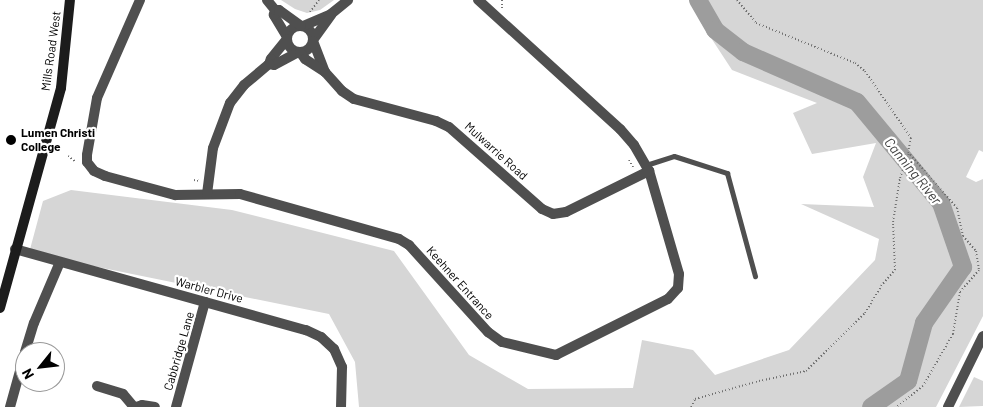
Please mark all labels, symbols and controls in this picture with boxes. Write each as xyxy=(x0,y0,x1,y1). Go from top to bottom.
street label: Mills Road West xyxy=(38,10,64,92)
street label: Mulwarrie Road xyxy=(462,119,530,183)
place label: Lumen Christi College xyxy=(21,126,95,154)
marker: Lumen Christi College xyxy=(5,134,17,146)
water label: Canning River xyxy=(881,134,945,208)
street label: Keehner Entrance xyxy=(423,243,497,323)
street label: Warbler Drive xyxy=(173,274,245,306)
street label: Cabbridge Lane xyxy=(161,310,197,392)
north arrow xyxy=(15,342,65,392)
text: N xyxy=(18,366,37,382)

